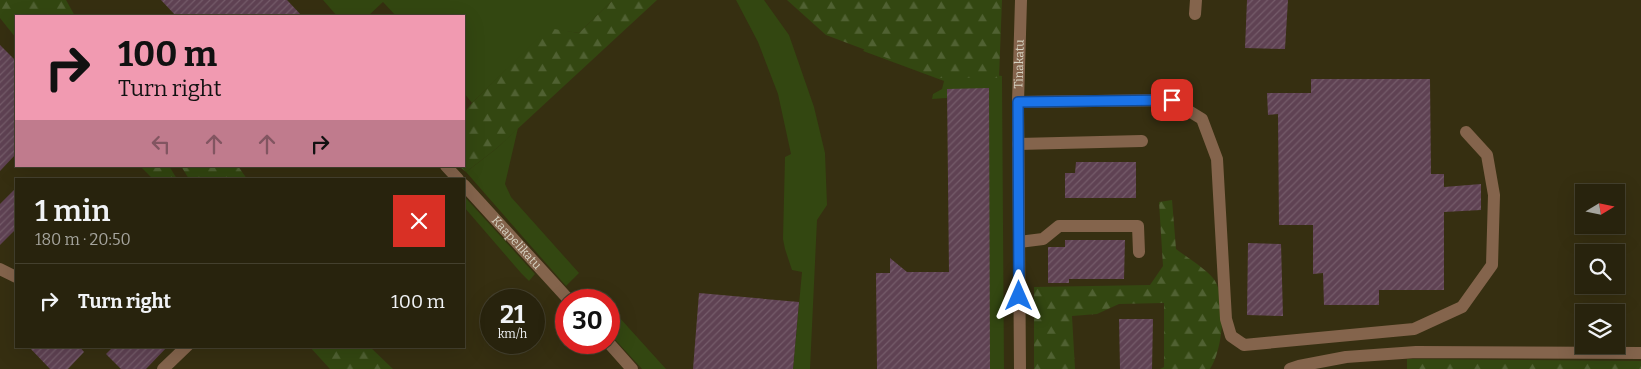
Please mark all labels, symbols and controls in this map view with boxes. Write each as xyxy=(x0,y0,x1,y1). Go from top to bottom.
text: 100 m xyxy=(118,33,217,75)
icon: right xyxy=(35,35,100,100)
street label: Tinakatu xyxy=(1011,39,1027,89)
text: Turn right xyxy=(118,75,221,102)
pin xyxy=(1151,79,1193,121)
icon: arrive xyxy=(1158,86,1186,114)
icon: left xyxy=(147,130,175,158)
icon: ahead xyxy=(200,130,228,158)
icon: ahead xyxy=(253,130,281,158)
icon: right xyxy=(306,130,334,158)
north arrow xyxy=(1575,184,1625,234)
map controls xyxy=(1575,184,1625,354)
text: 1 min xyxy=(35,193,110,229)
button: close xyxy=(393,195,445,247)
street label: Kaapelikatu xyxy=(489,213,545,272)
text: 180 m · 20:50 xyxy=(35,230,131,249)
button: search xyxy=(1575,244,1625,294)
position arrow xyxy=(992,269,1044,321)
icon: right xyxy=(35,287,63,315)
speed limit sign: 30 xyxy=(555,289,620,354)
text: Turn right xyxy=(78,290,171,313)
text: 100 m xyxy=(391,290,445,313)
text: 21 xyxy=(500,300,525,330)
button: layers xyxy=(1575,304,1625,354)
text: km/h xyxy=(498,327,527,341)

